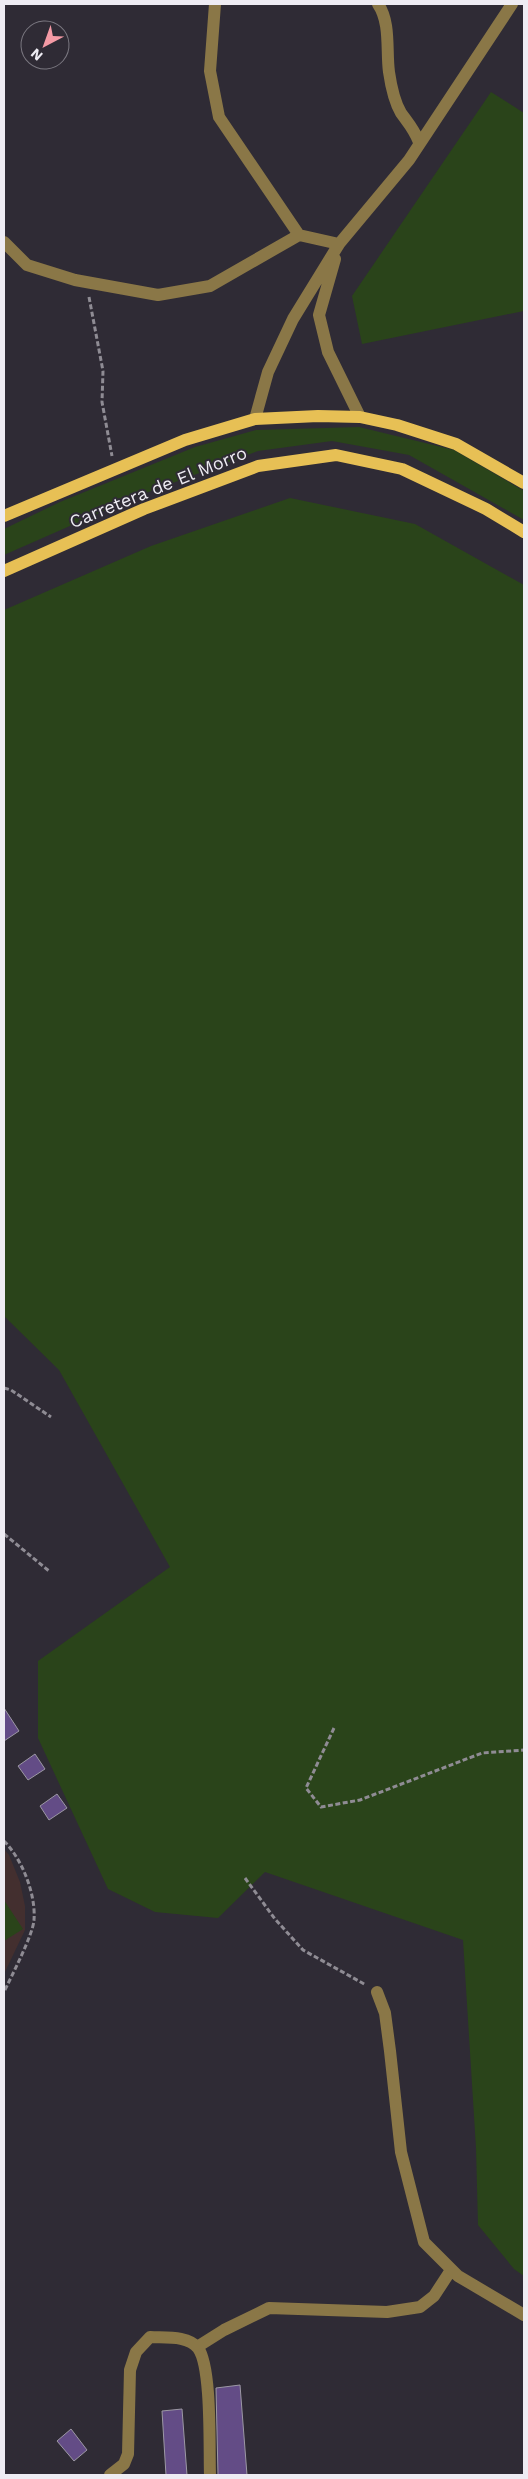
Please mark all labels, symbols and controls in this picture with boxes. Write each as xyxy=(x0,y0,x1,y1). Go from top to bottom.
north arrow xyxy=(20,20,70,70)
text: N xyxy=(27,45,46,64)
street label: Carretera de El Morro xyxy=(66,442,250,532)

